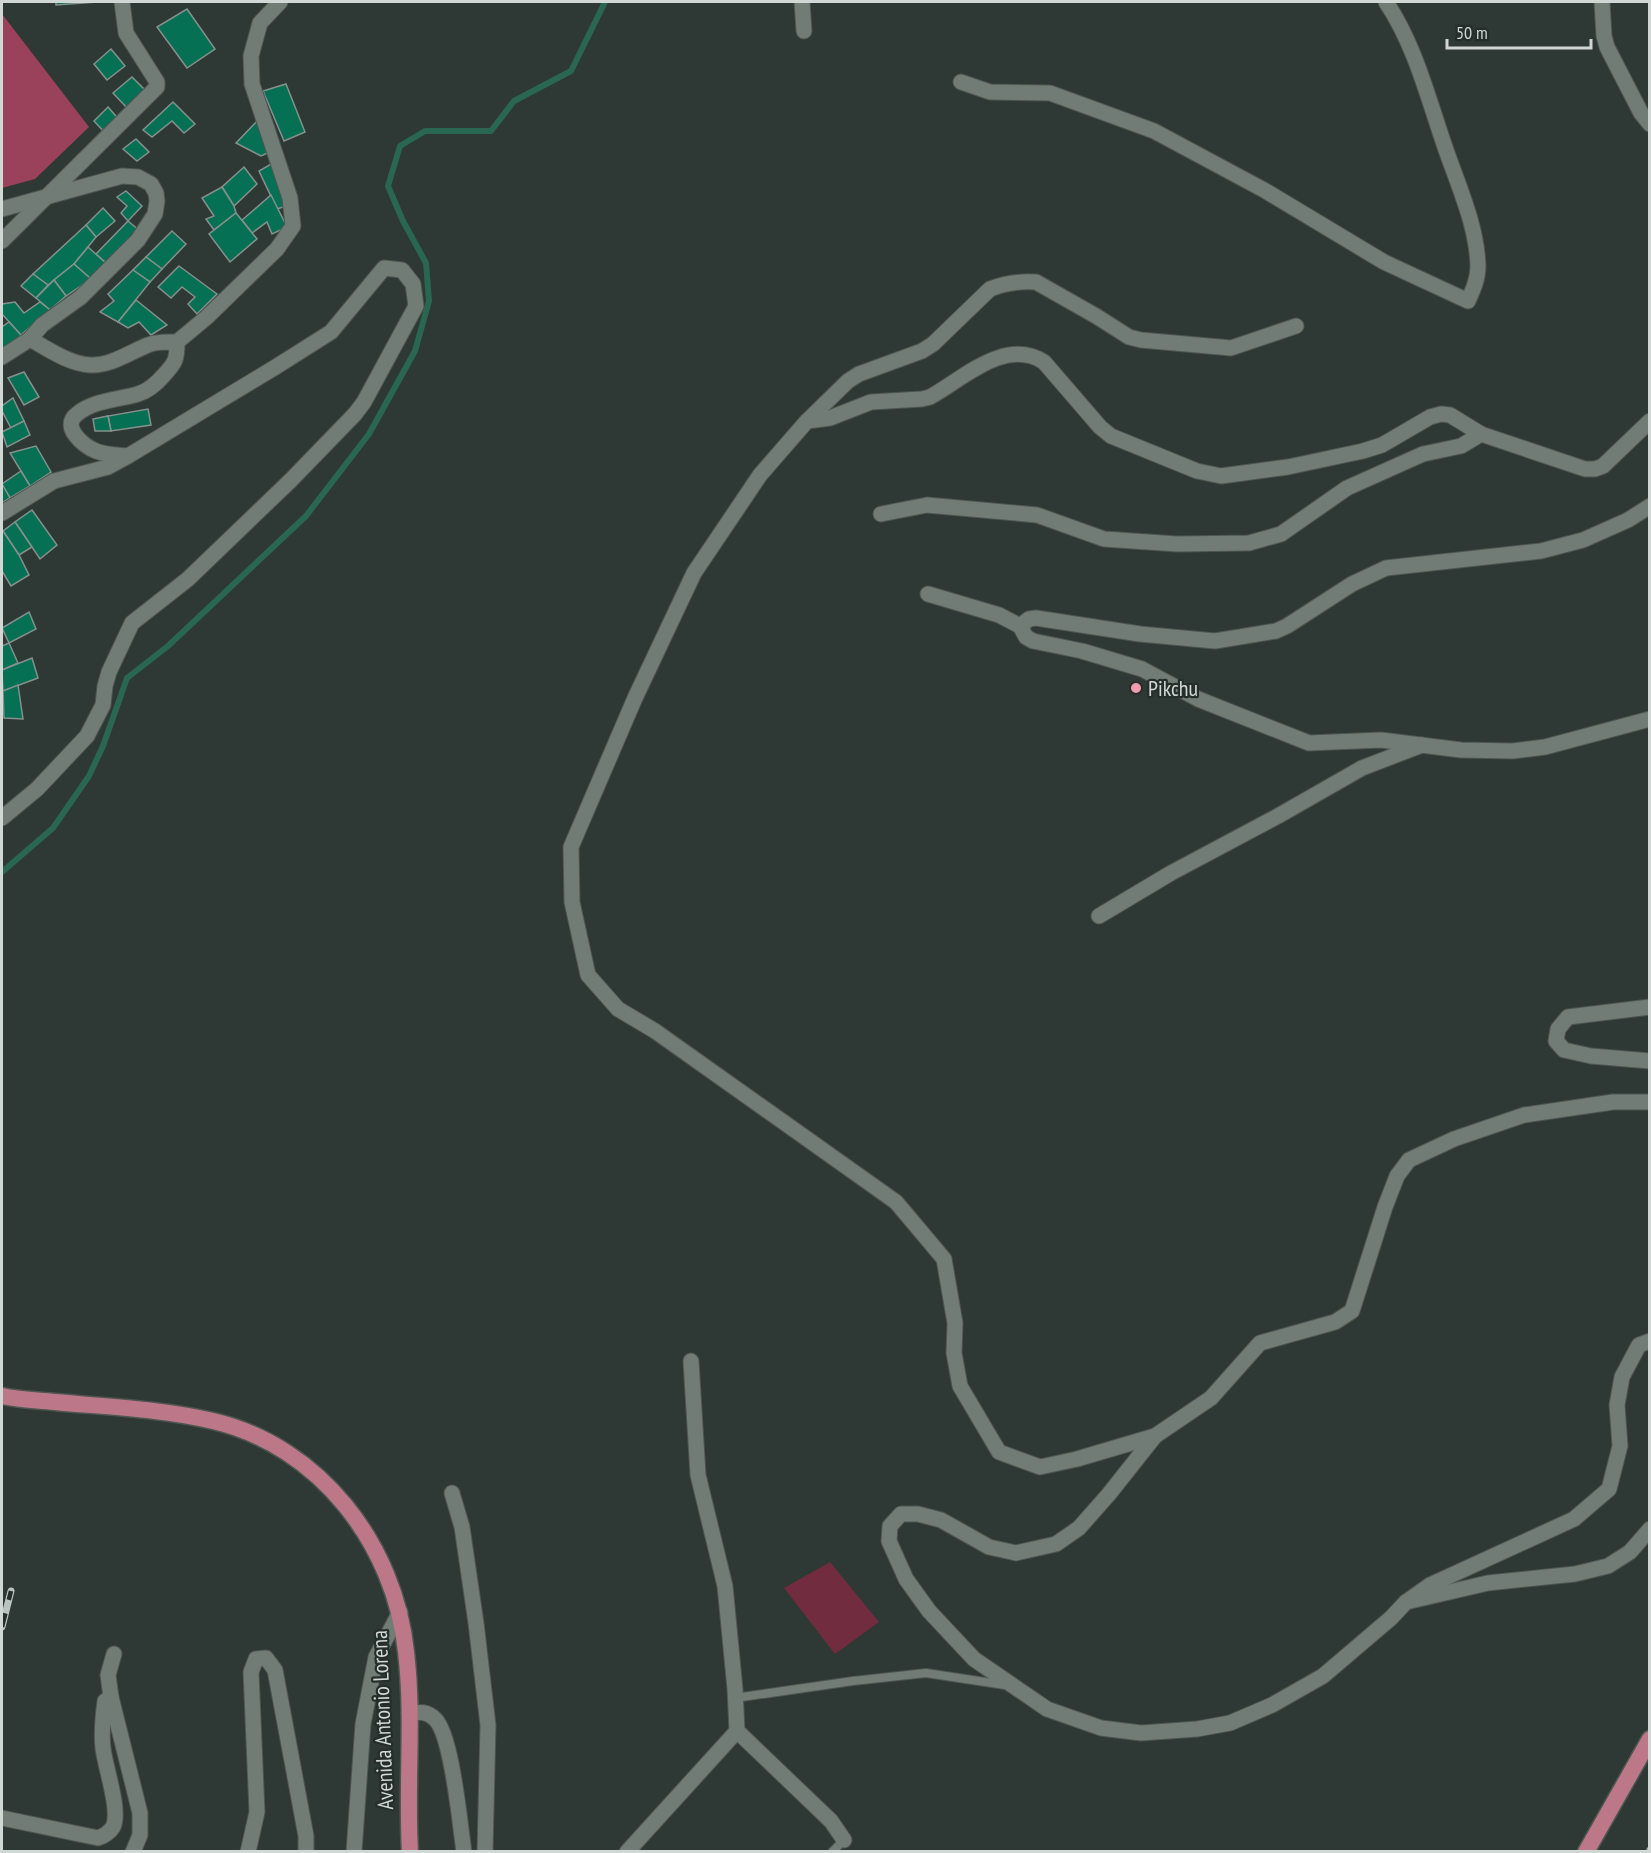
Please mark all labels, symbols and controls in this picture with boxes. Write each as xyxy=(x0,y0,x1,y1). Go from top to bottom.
scale bar xyxy=(1447,12,1591,50)
text: 50 m xyxy=(1456,21,1488,44)
place label: Pikchu xyxy=(1148,674,1198,702)
marker: Pikchu xyxy=(1129,681,1143,695)
street label: Avenida Antonio Lorena xyxy=(365,1630,399,1810)

